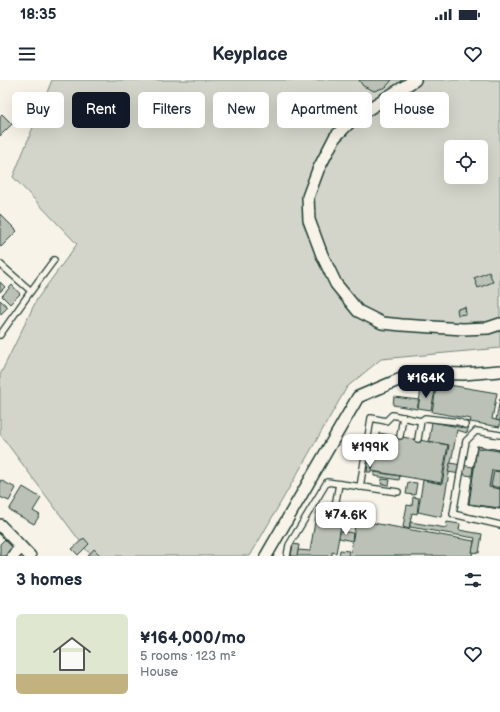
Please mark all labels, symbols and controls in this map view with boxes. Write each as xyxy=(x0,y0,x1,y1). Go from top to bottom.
text: 18:35 xyxy=(20,5,56,24)
icon: menu xyxy=(16,43,38,65)
icon: heart xyxy=(462,43,484,65)
text: Keyplace xyxy=(212,44,288,65)
chip: Buy xyxy=(12,92,64,128)
chip: Rent xyxy=(72,92,130,128)
chip: Filters xyxy=(138,92,205,128)
chip: New xyxy=(213,92,269,128)
chip: Apartment xyxy=(277,92,372,128)
chip: House xyxy=(380,92,449,128)
map controls xyxy=(444,140,488,184)
button: locate xyxy=(444,140,488,184)
pin: ¥164K xyxy=(398,365,454,399)
text: ¥164K xyxy=(407,370,445,386)
pin: ¥199K xyxy=(342,434,398,468)
text: ¥199K xyxy=(351,439,389,455)
pin: ¥74.6K xyxy=(313,502,379,536)
text: ¥74.6K xyxy=(325,507,367,523)
icon: filters xyxy=(462,569,484,591)
text: 3 homes xyxy=(16,570,82,590)
text: ¥164,000/mo xyxy=(140,628,246,648)
icon: home xyxy=(48,630,96,678)
icon: heart xyxy=(462,643,484,665)
text: 5 rooms · 123 m² xyxy=(140,648,236,664)
text: House xyxy=(140,664,178,680)

